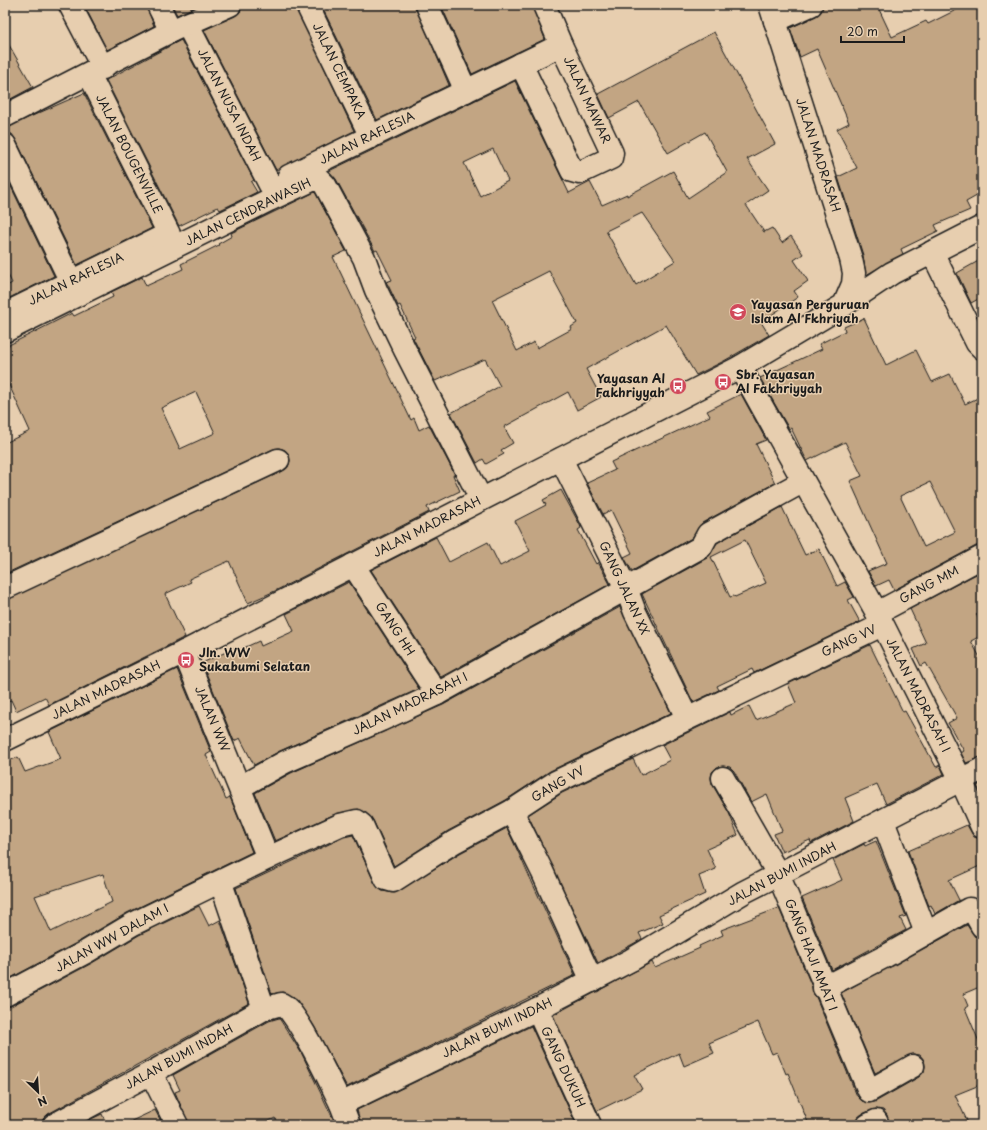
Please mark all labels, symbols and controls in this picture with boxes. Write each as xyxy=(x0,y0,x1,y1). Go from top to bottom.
scale bar xyxy=(841,18,904,44)
street label: JALAN CEMPAKA xyxy=(309,19,371,122)
text: 20 m xyxy=(847,22,878,40)
street label: JALAN NUSA INDAH xyxy=(194,45,266,164)
street label: JALAN MAWAR xyxy=(560,53,616,147)
street label: JALAN BOUGENVILLE xyxy=(92,91,168,217)
street label: JALAN MADRASAH xyxy=(792,95,846,214)
street label: JALAN RAFLESIA xyxy=(316,106,417,168)
street label: JALAN CENDRAWASIH xyxy=(182,173,314,249)
street label: JALAN RAFLESIA xyxy=(25,247,126,309)
place label: Yayasan Perguruan Islam Al Fkhriyah xyxy=(751,295,869,327)
school or university icon: Yayasan Perguruan Islam Al Fkhriyah xyxy=(728,302,748,322)
place label: Sbr. Yayasan Al Fakhriyyah xyxy=(736,365,822,397)
place label: Yayasan Al Fakhriyyah xyxy=(596,369,665,401)
bus stop icon: Sbr. Yayasan Al Fakhriyyah xyxy=(713,372,733,392)
bus stop icon: Yayasan Al Fakhriyyah xyxy=(668,376,688,396)
street label: JALAN MADRASAH xyxy=(369,491,484,561)
street label: GANG JALAN XX xyxy=(595,538,654,637)
street label: GANG MM xyxy=(896,561,962,607)
street label: GANG HH xyxy=(372,598,420,659)
street label: GANG VV xyxy=(818,620,879,661)
street label: JALAN MADRASAH I xyxy=(882,634,956,755)
place label: Jln. WW Sukabumi Selatan xyxy=(199,643,310,675)
bus stop icon: Jln. WW Sukabumi Selatan xyxy=(176,650,196,670)
street label: JALAN MADRASAH xyxy=(48,655,163,723)
street label: JALAN MADRASAH I xyxy=(349,667,470,739)
street label: JALAN WW xyxy=(191,683,235,755)
street label: GANG VV xyxy=(528,761,587,806)
street label: JALAN BUMI INDAH xyxy=(724,837,839,909)
street label: GANG HAJI AMAT I xyxy=(781,896,843,1013)
street label: JALAN WW DALAM I xyxy=(51,898,172,976)
street label: JALAN BUMI INDAH xyxy=(438,992,555,1062)
street label: JALAN BUMI INDAH xyxy=(121,1019,236,1093)
street label: GANG DUKUH xyxy=(537,1023,591,1110)
north arrow xyxy=(18,1072,58,1112)
text: N xyxy=(35,1092,50,1111)

